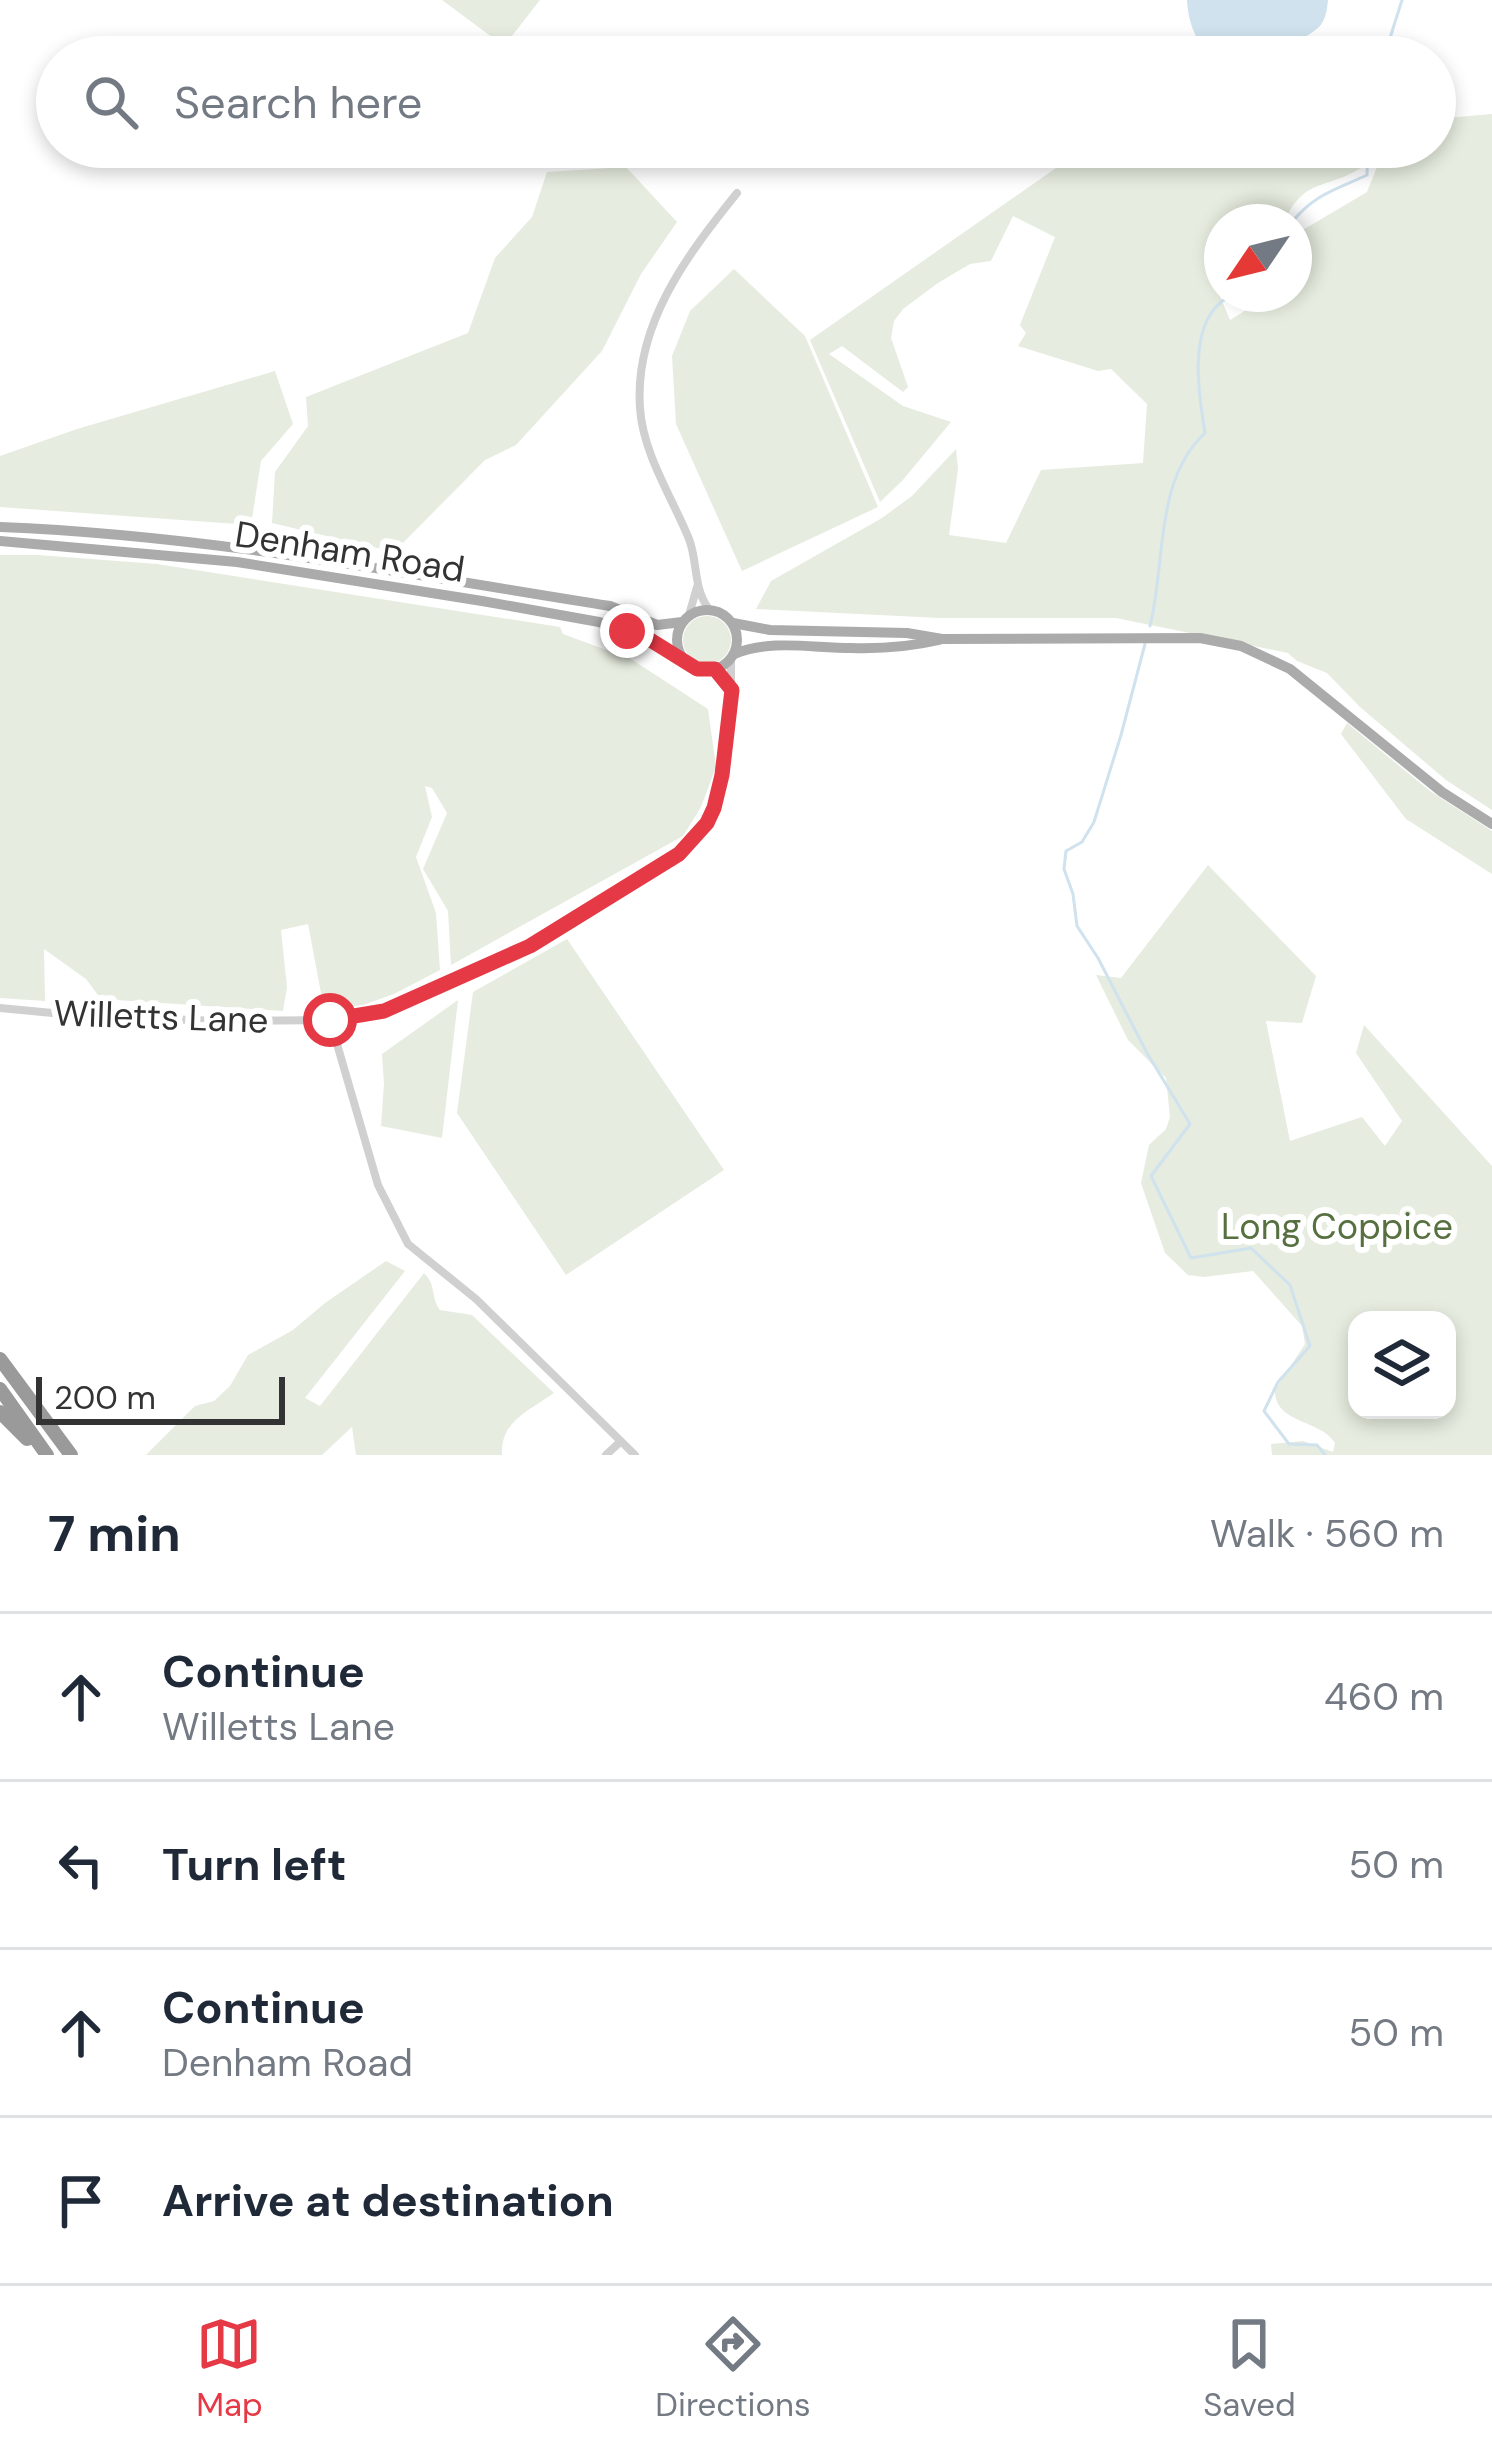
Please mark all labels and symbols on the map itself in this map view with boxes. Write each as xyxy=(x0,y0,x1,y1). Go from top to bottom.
north arrow xyxy=(1204,204,1312,312)
street label: Denham Road xyxy=(232,510,468,593)
route end xyxy=(600,604,654,658)
street label: Willetts Lane xyxy=(53,989,269,1044)
route start xyxy=(303,993,357,1047)
park label: Long Coppice xyxy=(1221,1203,1453,1250)
scale bar xyxy=(36,1371,285,1424)

